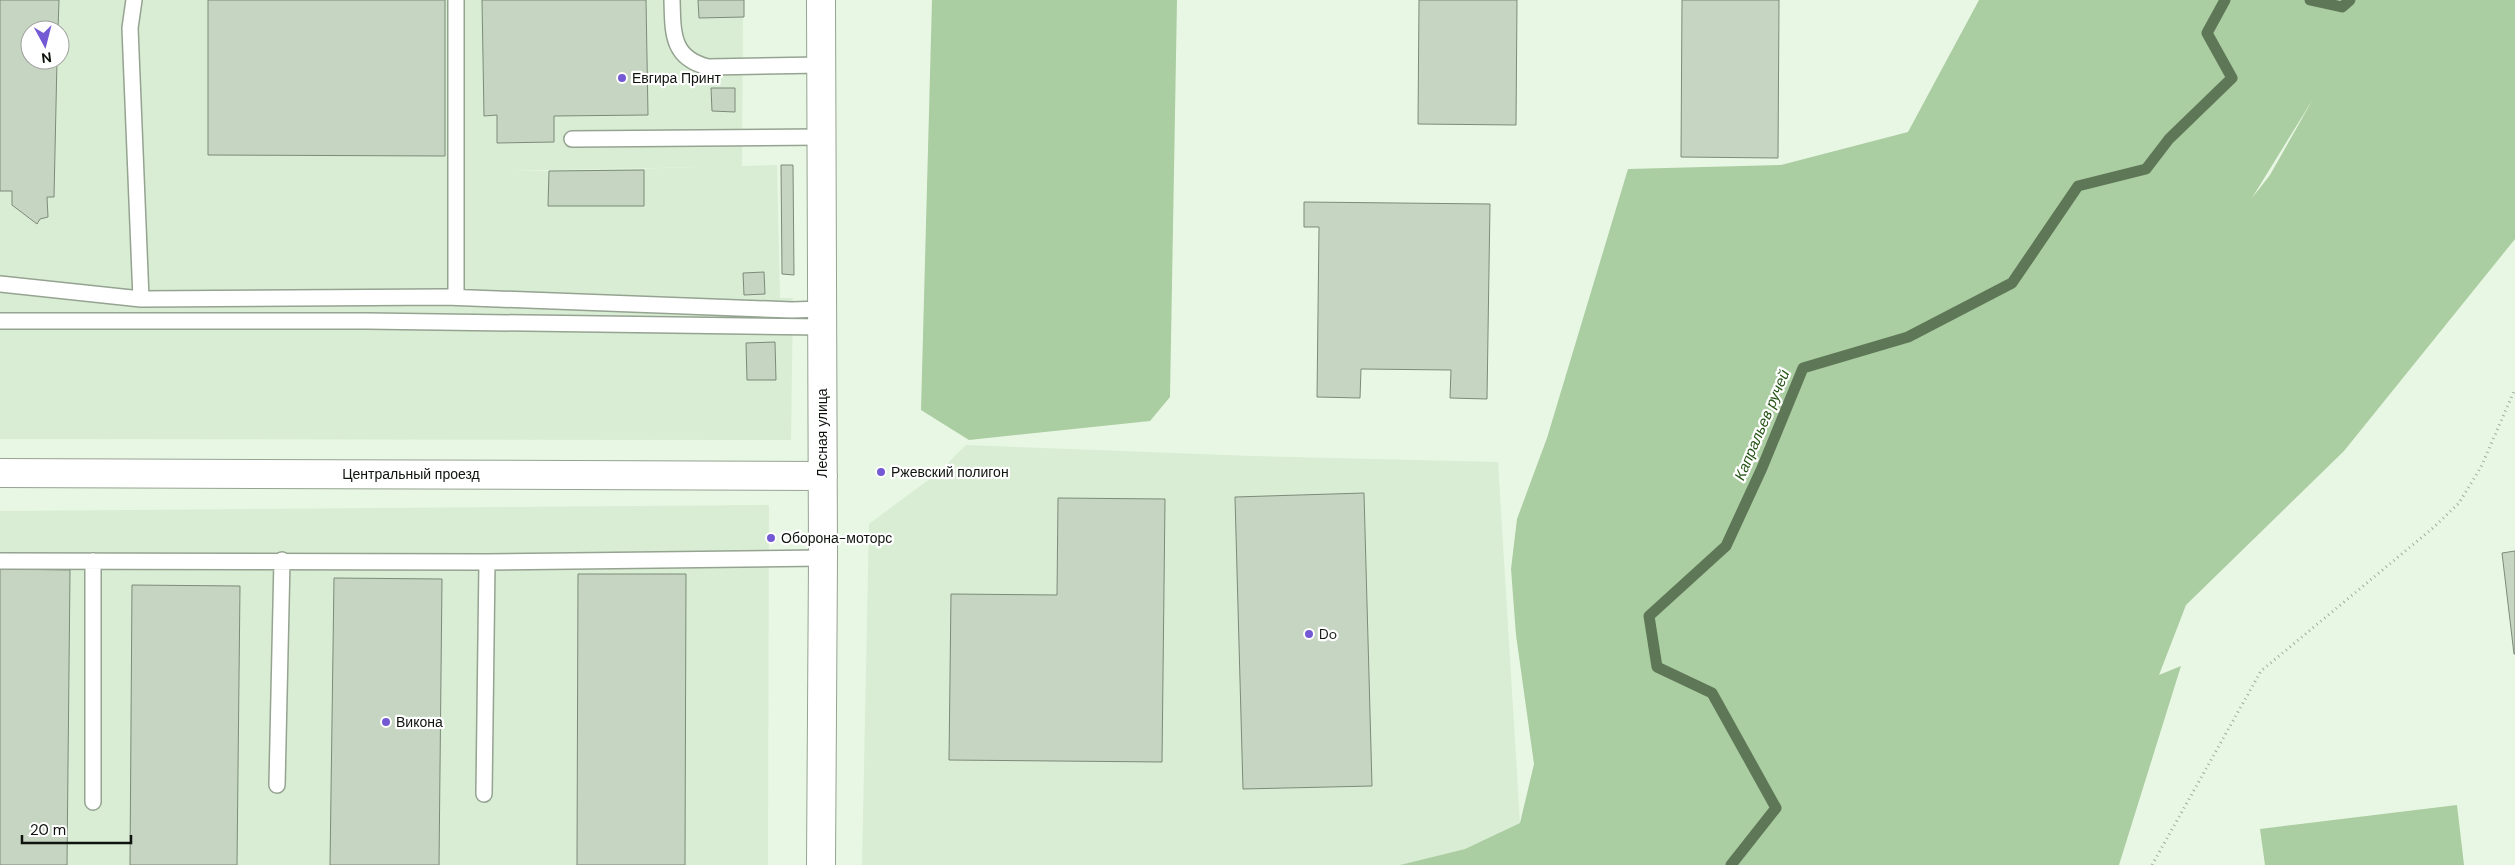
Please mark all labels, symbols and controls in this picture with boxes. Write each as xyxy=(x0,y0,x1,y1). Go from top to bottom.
north arrow xyxy=(20,20,70,70)
text: N xyxy=(40,48,53,67)
place label: Евгира Принт xyxy=(632,69,721,87)
marker: Евгира Принт xyxy=(616,72,628,84)
water label: Капральев ручей xyxy=(1730,366,1795,483)
street label: Лесная улица xyxy=(813,388,831,478)
place label: Ржевский полигон xyxy=(891,463,1009,481)
street label: Центральный проезд xyxy=(342,465,480,483)
marker: Ржевский полигон xyxy=(875,466,887,478)
place label: Оборона-моторс xyxy=(781,529,892,547)
marker: Оборона-моторс xyxy=(765,532,777,544)
place label: Do xyxy=(1319,625,1337,643)
marker: Do xyxy=(1303,628,1315,640)
place label: Викона xyxy=(396,713,443,731)
marker: Викона xyxy=(380,716,392,728)
scale bar xyxy=(22,812,131,844)
text: 20 m xyxy=(30,820,66,840)

